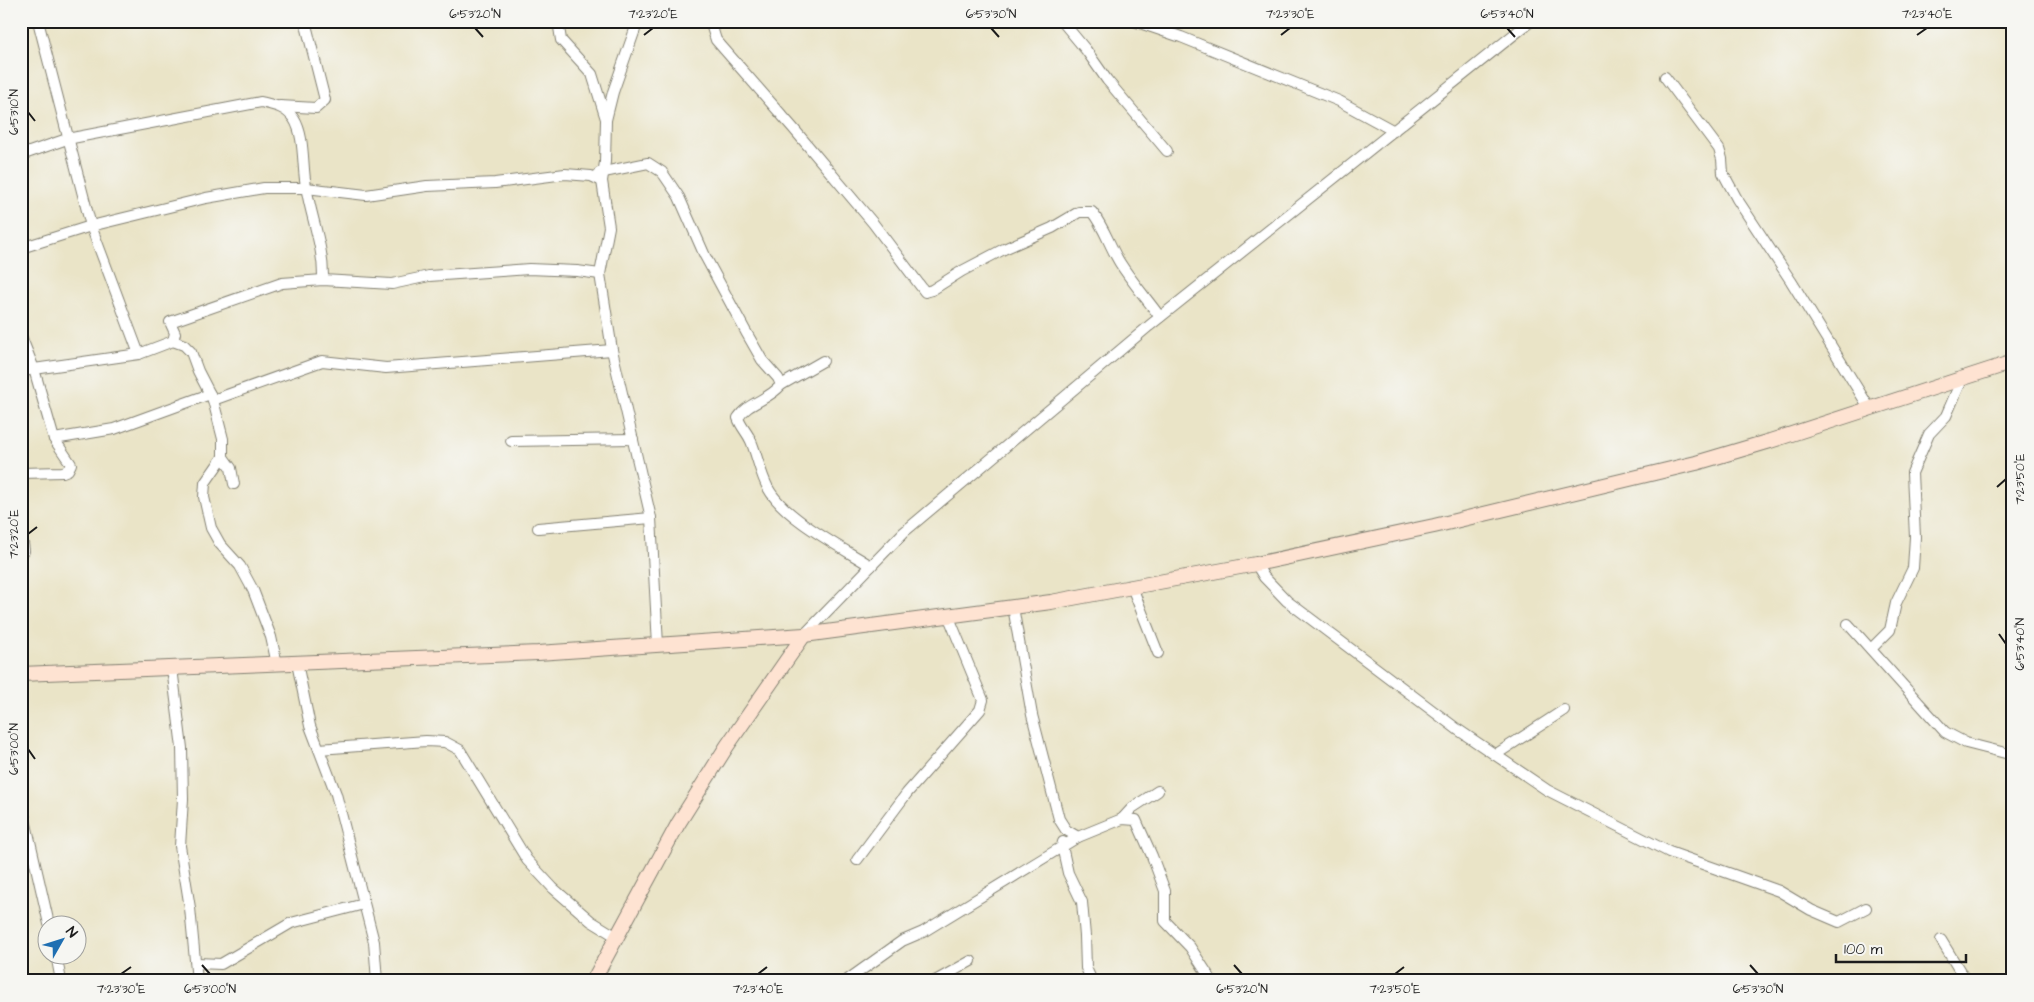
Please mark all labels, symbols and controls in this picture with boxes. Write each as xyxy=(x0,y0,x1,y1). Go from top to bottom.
text: 6°53'20"N xyxy=(449,6,501,23)
text: 7°23'20"E xyxy=(628,6,678,23)
text: 6°53'30"N xyxy=(966,6,1017,23)
text: 7°23'30"E xyxy=(1266,6,1314,23)
text: 6°53'40"N xyxy=(1481,6,1534,23)
text: 7°23'40"E xyxy=(1902,6,1952,23)
text: 6°53'10"N xyxy=(6,88,23,135)
text: 7°23'50"E xyxy=(2012,454,2029,504)
text: 7°23'20"E xyxy=(6,509,23,559)
text: 6°53'40"N xyxy=(2012,617,2029,670)
text: 6°53'00"N xyxy=(6,722,23,775)
north arrow xyxy=(38,914,88,964)
text: N xyxy=(61,923,82,942)
scale bar xyxy=(1836,932,1966,964)
text: 100 m xyxy=(1844,939,1883,960)
text: 7°23'30"E xyxy=(97,981,145,998)
text: 6°53'00"N xyxy=(184,981,237,998)
text: 7°23'40"E xyxy=(733,981,783,998)
text: 6°53'20"N xyxy=(1216,981,1268,998)
text: 7°23'50"E xyxy=(1370,981,1420,998)
text: 6°53'30"N xyxy=(1733,981,1784,998)

